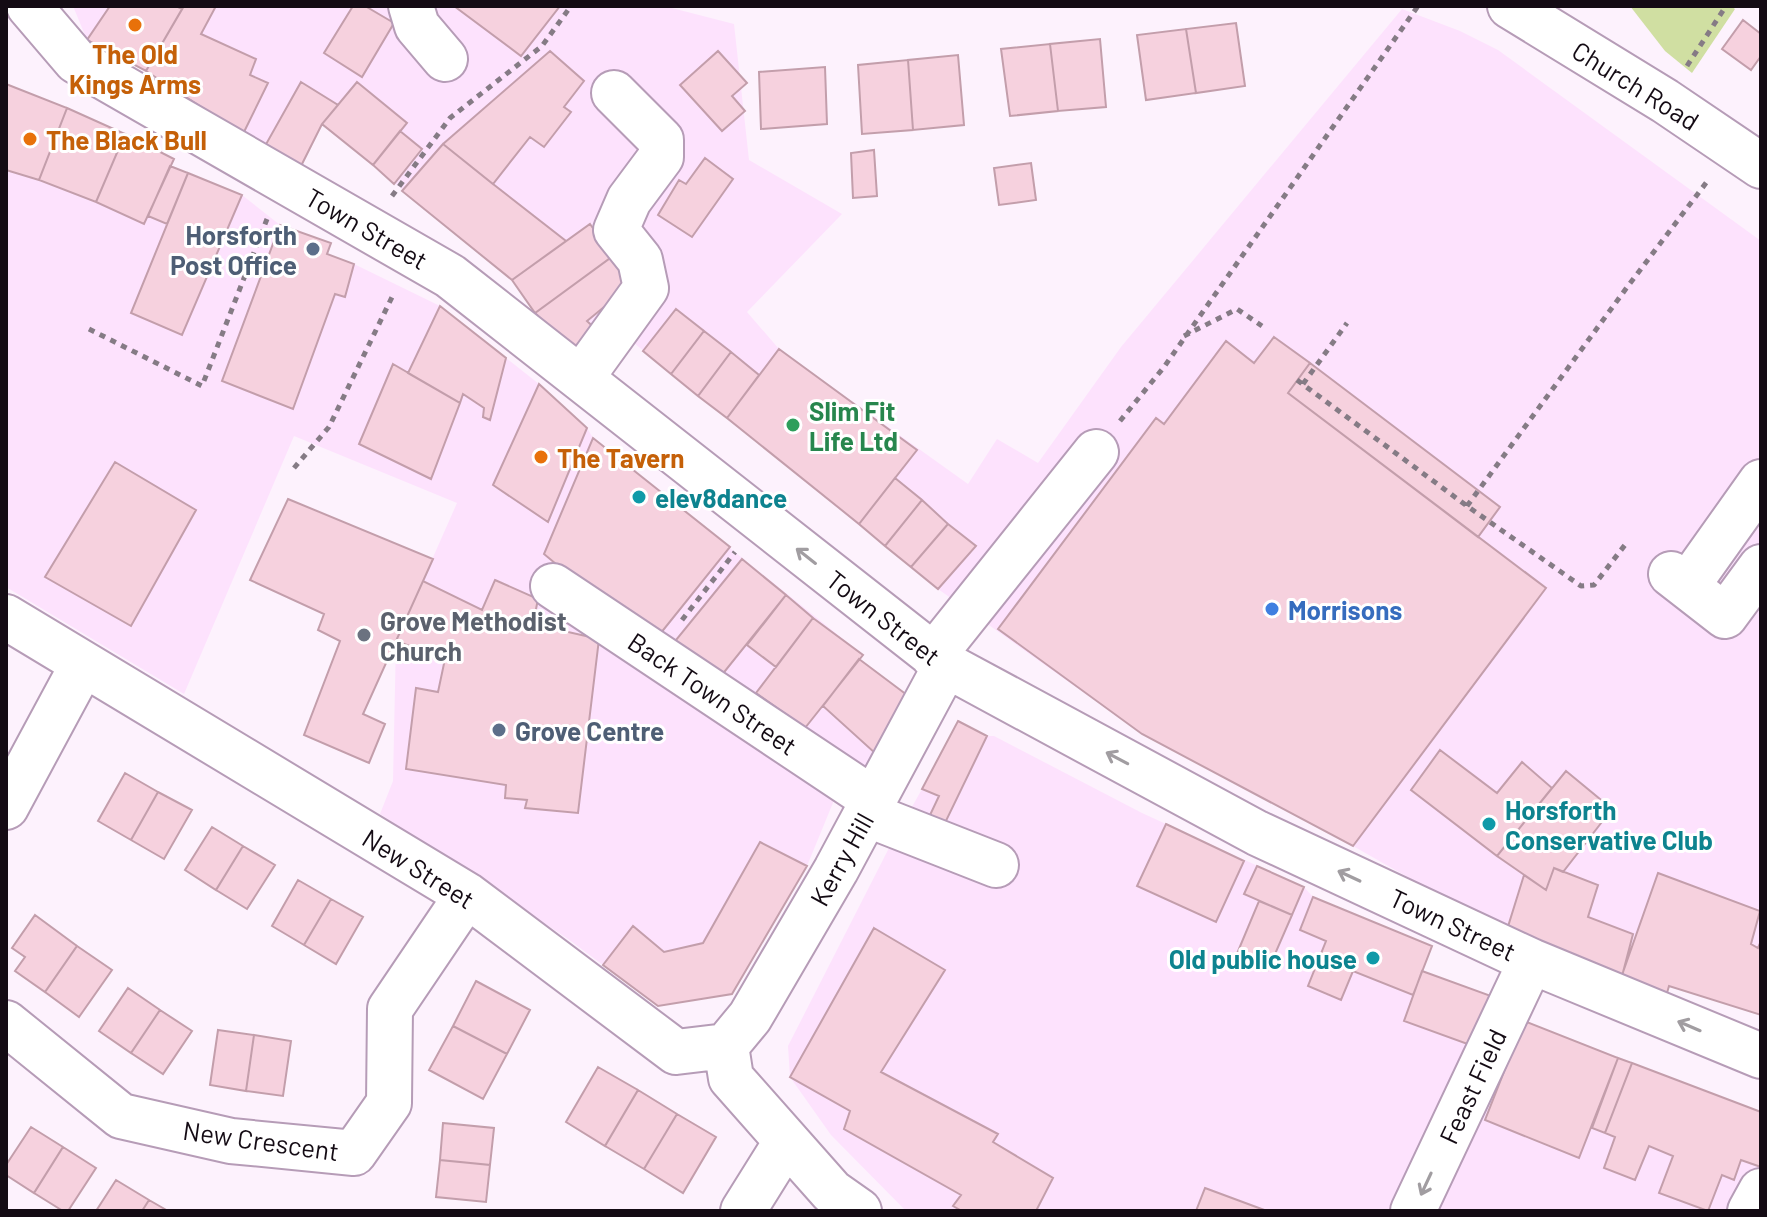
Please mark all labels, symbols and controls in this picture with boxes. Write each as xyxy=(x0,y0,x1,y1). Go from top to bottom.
marker: The Old Kings Arms xyxy=(126,16,144,34)
street label: Church Road xyxy=(1567,34,1705,136)
place label: The Old Kings Arms xyxy=(69,38,201,99)
place label: The Black Bull xyxy=(46,124,207,155)
marker: The Black Bull xyxy=(21,130,39,148)
street label: Town Street xyxy=(301,181,433,275)
place label: Horsforth Post Office xyxy=(170,219,297,280)
marker: Horsforth Post Office xyxy=(304,240,322,258)
place label: Slim Fit Life Ltd xyxy=(809,395,898,456)
marker: Slim Fit Life Ltd xyxy=(784,416,802,434)
place label: The Tavern xyxy=(557,442,684,473)
marker: The Tavern xyxy=(532,448,550,466)
place label: elev8dance xyxy=(655,482,787,513)
marker: elev8dance xyxy=(630,488,648,506)
one-way arrow xyxy=(796,547,817,565)
street label: Town Street xyxy=(821,563,947,671)
place label: Morrisons xyxy=(1288,594,1402,625)
marker: Morrisons xyxy=(1263,600,1281,618)
place label: Grove Methodist Church xyxy=(380,605,567,666)
street label: Back Town Street xyxy=(623,625,803,761)
marker: Grove Methodist Church xyxy=(355,626,373,644)
place label: Grove Centre xyxy=(515,715,664,746)
marker: Grove Centre xyxy=(490,721,508,739)
one-way arrow xyxy=(1106,749,1130,765)
place label: Horsforth Conservative Club xyxy=(1505,794,1713,855)
street label: Kerry Hill xyxy=(803,807,879,911)
marker: Horsforth Conservative Club xyxy=(1480,815,1498,833)
street label: New Street xyxy=(357,821,481,915)
one-way arrow xyxy=(1337,868,1361,883)
street label: Town Street xyxy=(1385,881,1521,967)
place label: Old public house xyxy=(1169,943,1357,974)
marker: Old public house xyxy=(1364,949,1382,967)
one-way arrow xyxy=(1677,1018,1702,1033)
street label: Feast Field xyxy=(1432,1024,1512,1148)
street label: New Crescent xyxy=(181,1114,341,1166)
one-way arrow xyxy=(1418,1171,1433,1195)

